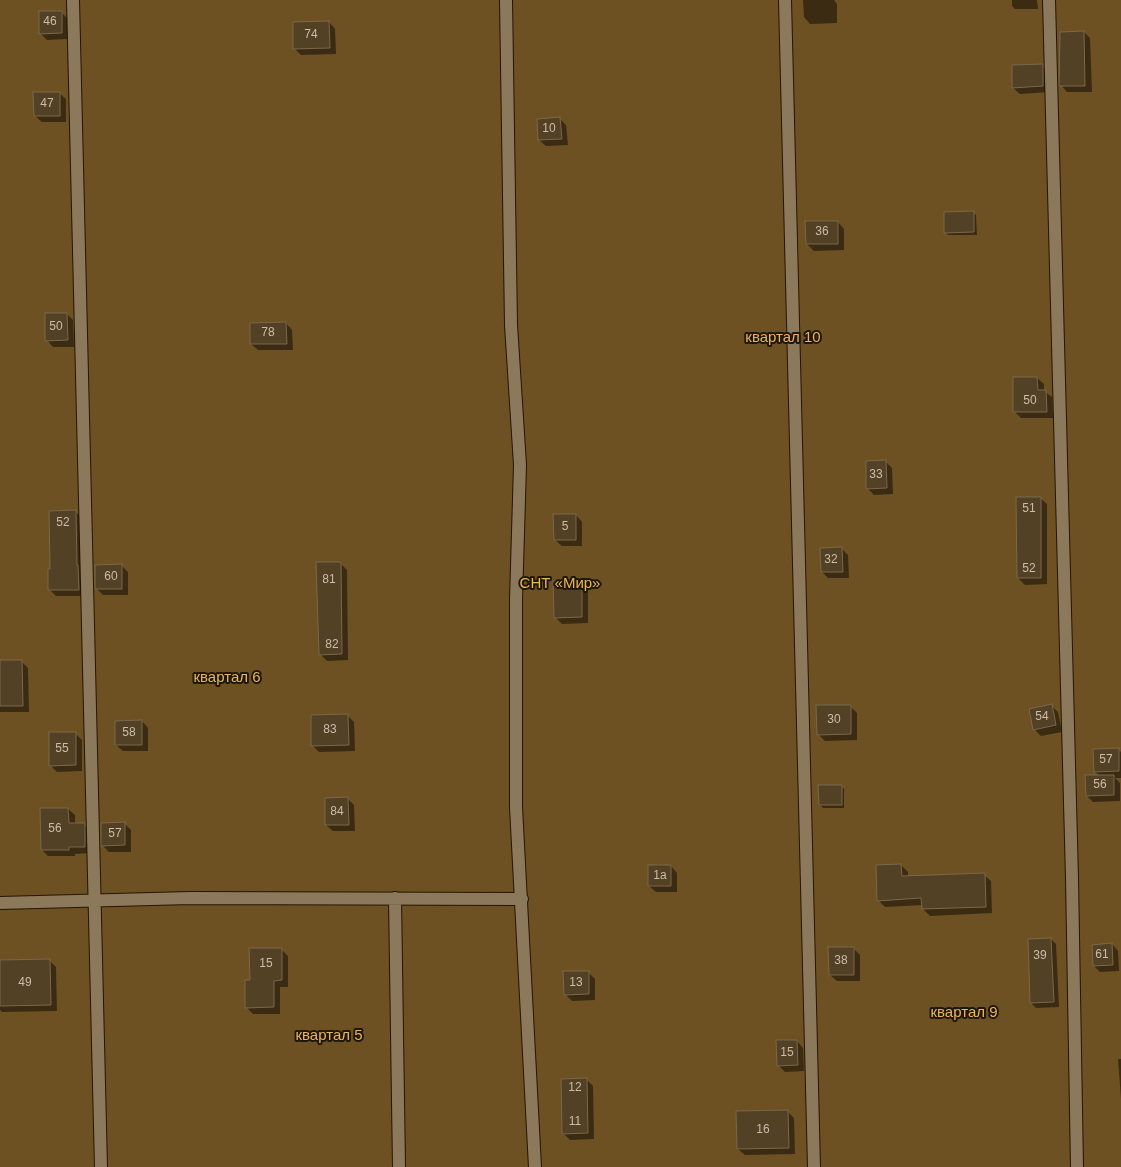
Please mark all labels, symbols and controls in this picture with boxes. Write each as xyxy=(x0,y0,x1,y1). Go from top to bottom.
house number: 46 xyxy=(43,15,57,29)
house number: 74 xyxy=(304,28,318,42)
house number: 47 xyxy=(40,97,54,111)
house number: 10 xyxy=(542,122,556,136)
house number: 36 xyxy=(815,225,829,239)
house number: 50 xyxy=(49,320,63,334)
house number: 78 xyxy=(261,326,275,340)
park label: квартал 10 xyxy=(745,329,821,347)
house number: 50 xyxy=(1023,394,1037,408)
house number: 33 xyxy=(869,468,883,482)
house number: 51 xyxy=(1022,502,1036,516)
house number: 52 xyxy=(56,516,70,530)
house number: 5 xyxy=(562,520,568,534)
house number: 32 xyxy=(824,553,838,567)
house number: 52 xyxy=(1022,562,1036,576)
house number: 60 xyxy=(104,570,118,584)
house number: 81 xyxy=(322,573,336,587)
park label: СНТ «Мир» xyxy=(520,575,600,593)
house number: 82 xyxy=(325,638,339,652)
park label: квартал 6 xyxy=(193,669,261,687)
house number: 54 xyxy=(1035,710,1049,724)
house number: 30 xyxy=(827,713,841,727)
house number: 83 xyxy=(323,723,337,737)
house number: 58 xyxy=(122,726,136,740)
house number: 55 xyxy=(55,742,69,756)
house number: 57 xyxy=(1099,753,1113,767)
house number: 56 xyxy=(1093,778,1107,792)
house number: 84 xyxy=(330,805,344,819)
house number: 56 xyxy=(48,822,62,836)
house number: 57 xyxy=(108,827,122,841)
house number: 1а xyxy=(653,869,667,883)
house number: 61 xyxy=(1095,948,1109,962)
house number: 39 xyxy=(1033,949,1047,963)
house number: 38 xyxy=(834,954,848,968)
house number: 15 xyxy=(259,957,273,971)
house number: 49 xyxy=(18,976,32,990)
house number: 13 xyxy=(569,976,583,990)
park label: квартал 9 xyxy=(930,1004,998,1022)
park label: квартал 5 xyxy=(295,1027,363,1045)
house number: 15 xyxy=(780,1046,794,1060)
house number: 12 xyxy=(568,1081,582,1095)
house number: 11 xyxy=(569,1115,581,1129)
house number: 16 xyxy=(756,1123,770,1137)

